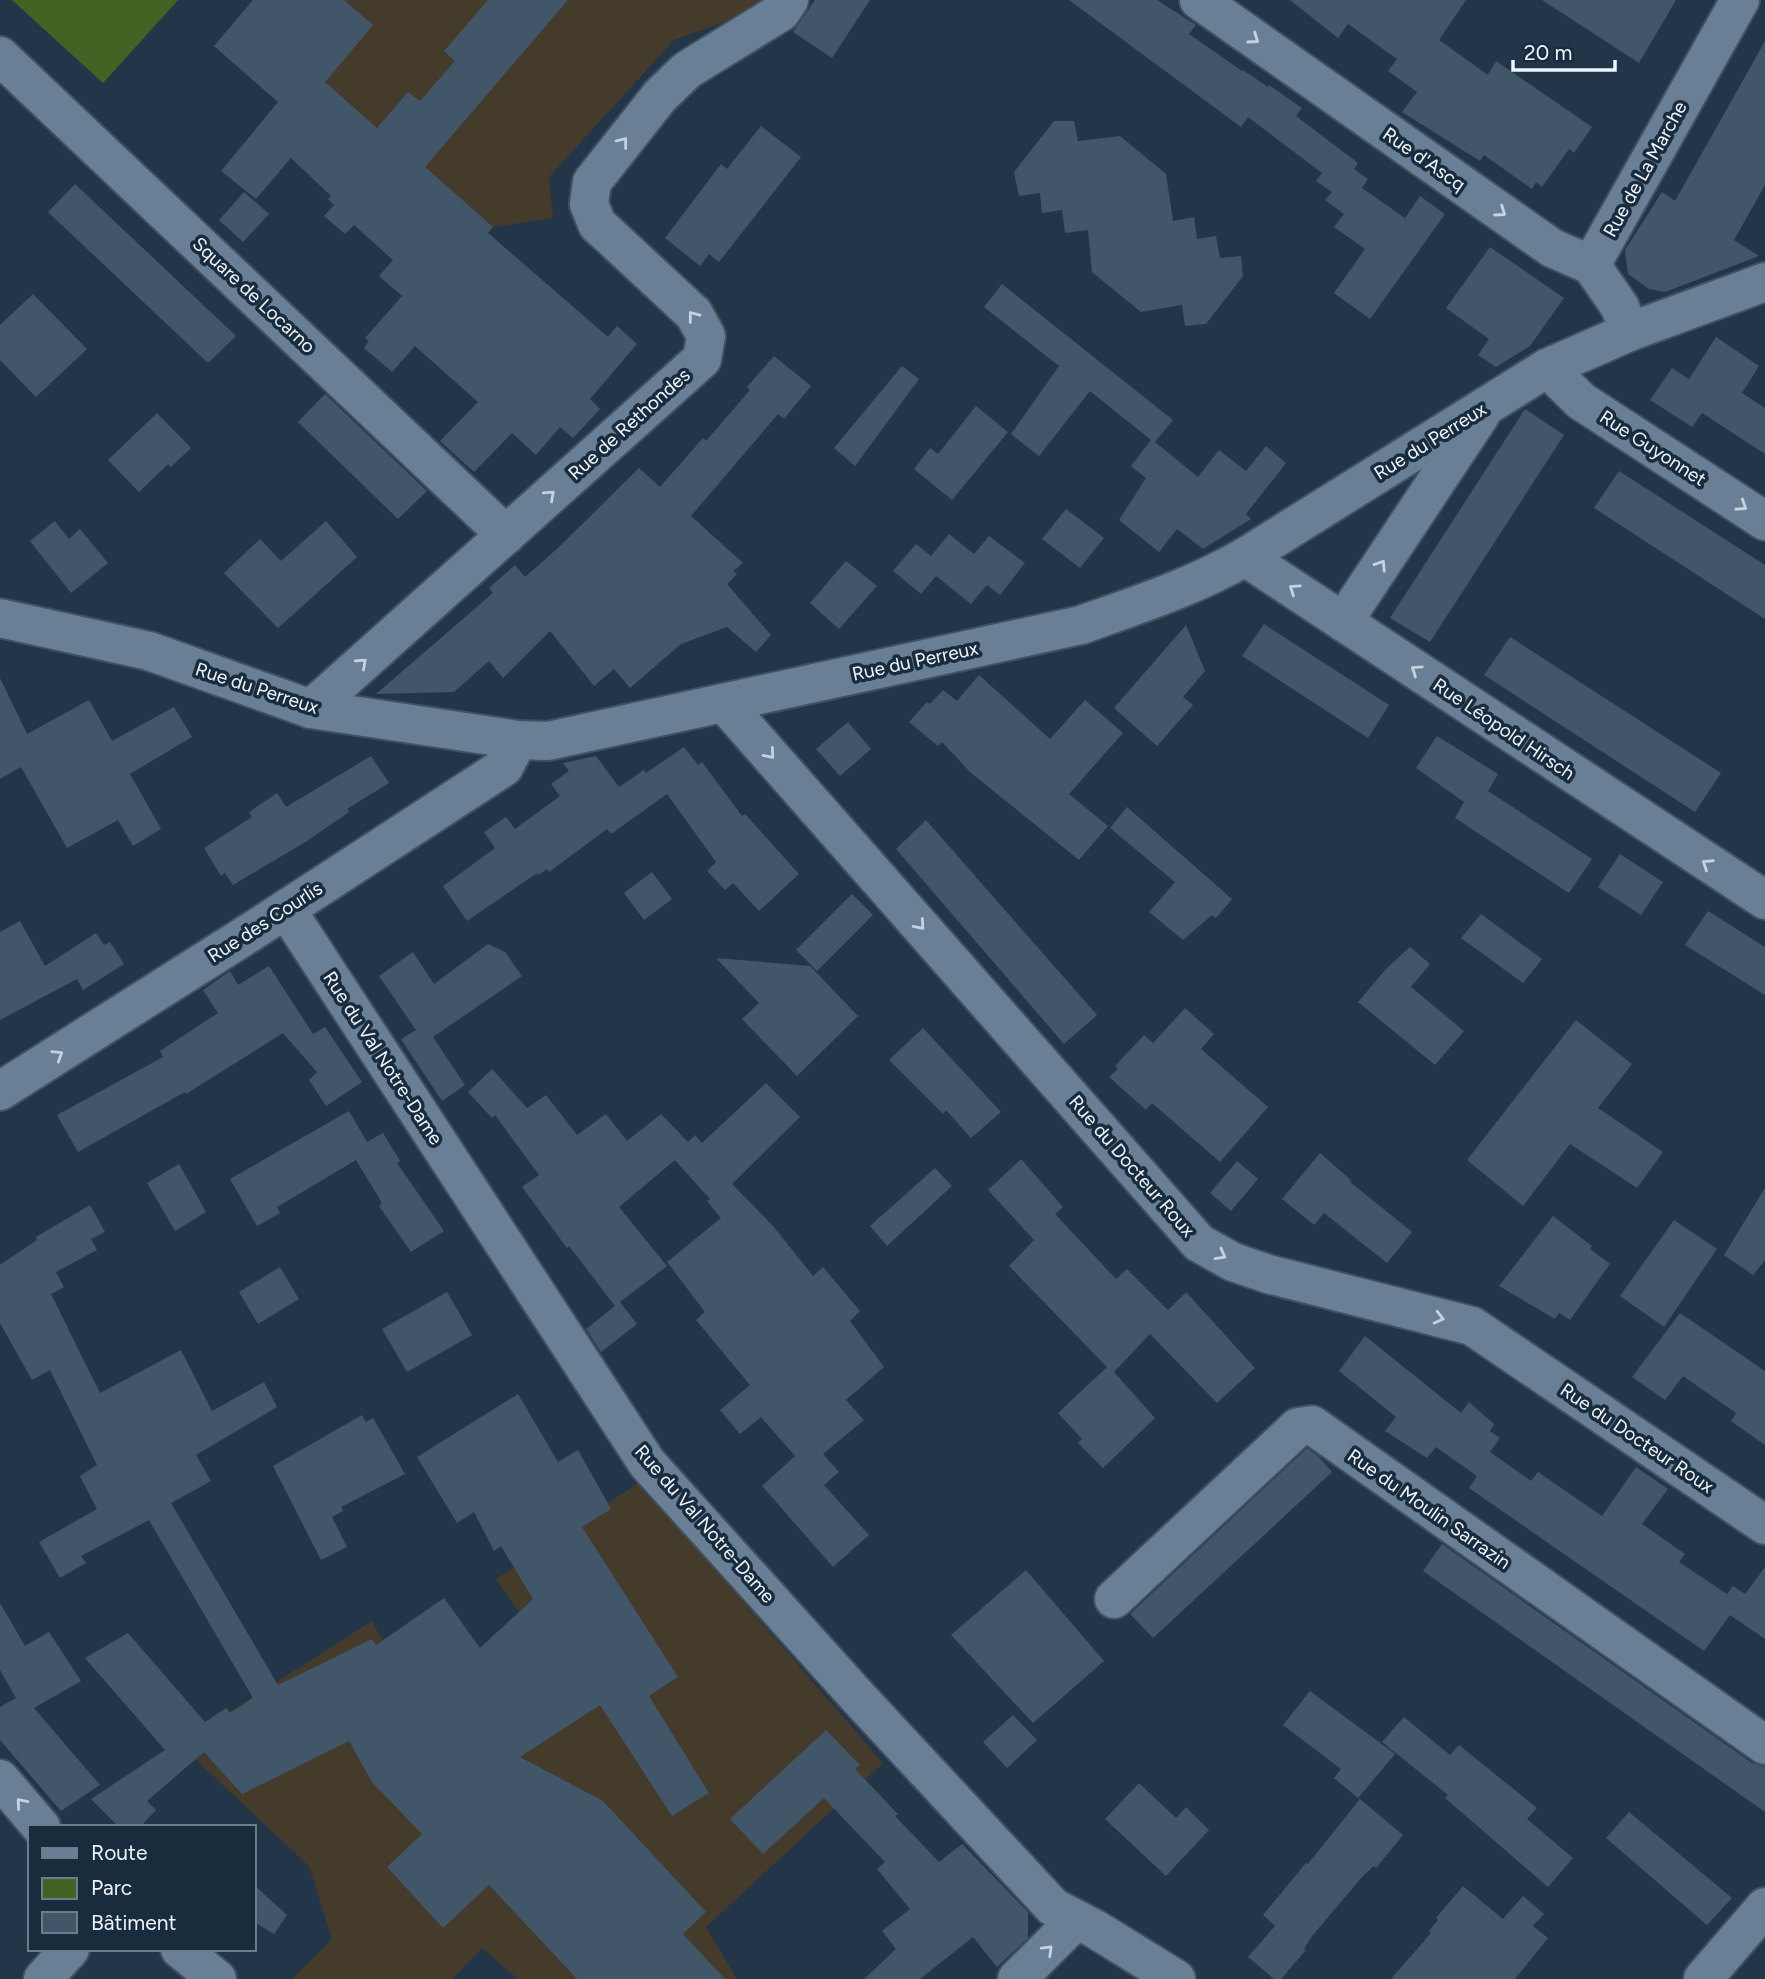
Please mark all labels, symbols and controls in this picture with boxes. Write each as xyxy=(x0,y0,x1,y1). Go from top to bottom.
scale bar xyxy=(1513,28,1614,72)
one-way arrow xyxy=(1246,31,1259,43)
text: 20 m xyxy=(1524,40,1572,65)
street label: Rue de La Marche xyxy=(1598,97,1692,241)
street label: Rue d'Ascq xyxy=(1378,122,1470,196)
one-way arrow xyxy=(615,137,628,150)
one-way arrow xyxy=(1493,204,1506,216)
street label: Square de Locarno xyxy=(188,232,320,358)
one-way arrow xyxy=(688,311,701,323)
street label: Rue de Rethondes xyxy=(563,363,695,485)
street label: Rue du Perreux xyxy=(1370,397,1490,485)
street label: Rue Guyonnet xyxy=(1596,405,1710,491)
one-way arrow xyxy=(542,491,555,503)
one-way arrow xyxy=(1734,498,1747,510)
one-way arrow xyxy=(1372,560,1385,573)
one-way arrow xyxy=(1289,585,1302,598)
street label: Rue du Perreux xyxy=(850,636,980,686)
street label: Rue du Perreux xyxy=(193,657,321,719)
one-way arrow xyxy=(354,659,367,671)
one-way arrow xyxy=(1410,666,1423,679)
street label: Rue Léopold Hirsch xyxy=(1429,673,1579,785)
one-way arrow xyxy=(761,745,774,758)
one-way arrow xyxy=(1702,860,1715,872)
street label: Rue des Courlis xyxy=(203,876,327,968)
one-way arrow xyxy=(912,916,924,929)
street label: Rue du Val Notre-Dame xyxy=(318,967,448,1149)
one-way arrow xyxy=(50,1050,63,1063)
street label: Rue du Docteur Roux xyxy=(1064,1090,1200,1242)
one-way arrow xyxy=(1213,1247,1226,1260)
one-way arrow xyxy=(1432,1310,1444,1324)
street label: Rue du Docteur Roux xyxy=(1556,1378,1718,1498)
street label: Rue du Val Notre-Dame xyxy=(630,1440,780,1608)
street label: Rue du Moulin Sarrazin xyxy=(1343,1444,1515,1574)
one-way arrow xyxy=(17,1798,29,1811)
legend xyxy=(28,1825,256,1951)
text: Route xyxy=(91,1840,147,1865)
text: Parc xyxy=(91,1875,132,1900)
text: Bâtiment xyxy=(91,1910,176,1935)
one-way arrow xyxy=(1039,1946,1052,1959)

